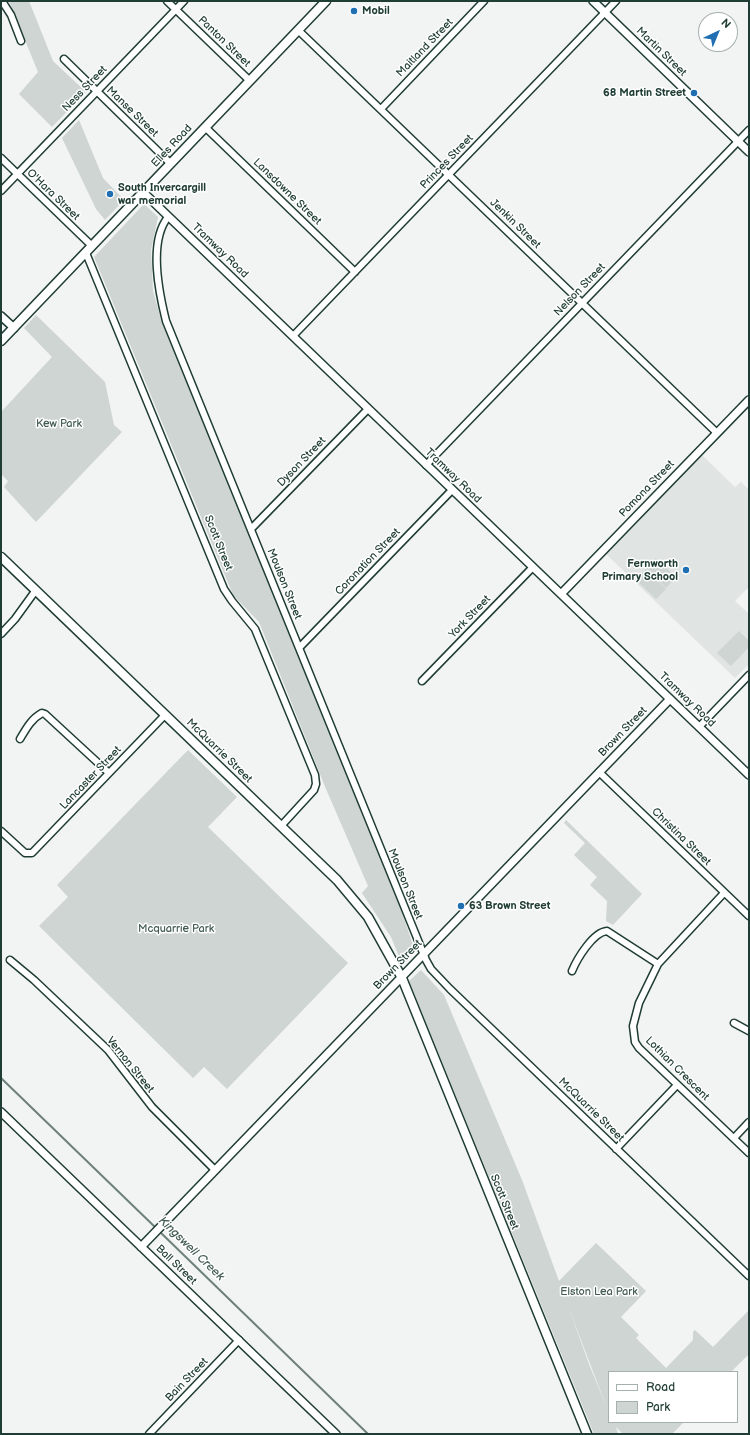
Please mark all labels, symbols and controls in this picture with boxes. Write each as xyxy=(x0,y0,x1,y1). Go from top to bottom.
place label: Mobil xyxy=(362,4,390,18)
marker: Mobil xyxy=(349,6,359,16)
north arrow xyxy=(698,12,738,52)
street label: Panton Street xyxy=(195,14,253,70)
street label: Maitland Street xyxy=(394,16,456,80)
text: N xyxy=(718,16,733,31)
street label: Martin Street xyxy=(633,25,689,79)
street label: Ness Street xyxy=(60,63,110,115)
street label: Manse Street xyxy=(103,84,161,140)
place label: 68 Martin Street xyxy=(603,86,686,100)
marker: 68 Martin Street xyxy=(689,88,699,98)
street label: Elles Road xyxy=(149,122,195,170)
street label: Princes Street xyxy=(418,132,476,192)
street label: Lansdowne Street xyxy=(250,156,324,228)
street label: O'Hara Street xyxy=(24,167,82,223)
place label: South Invercargill war memorial xyxy=(118,181,206,207)
marker: South Invercargill war memorial xyxy=(105,189,115,199)
street label: Jenkin Street xyxy=(487,196,543,252)
street label: Tramway Road xyxy=(189,221,251,281)
street label: Nelson Street xyxy=(552,261,608,319)
park label: Kew Park xyxy=(36,417,82,431)
street label: Dyson Street xyxy=(275,434,329,490)
street label: Tramway Road xyxy=(422,446,484,506)
street label: Pomona Street xyxy=(617,458,677,520)
street label: Scott Street xyxy=(201,513,235,573)
street label: Coronation Street xyxy=(333,526,403,598)
street label: Moulson Street xyxy=(264,547,304,621)
place label: Fernworth Primary School xyxy=(602,557,678,583)
marker: Fernworth Primary School xyxy=(681,565,691,575)
street label: York Street xyxy=(446,593,494,641)
street label: Tramway Road xyxy=(656,670,718,730)
street label: Brown Street xyxy=(596,704,650,760)
street label: McQuarrie Street xyxy=(183,716,255,786)
street label: Lancaster Street xyxy=(58,744,124,812)
street label: Christina Street xyxy=(649,805,713,869)
street label: Moulson Street xyxy=(385,847,425,921)
place label: 63 Brown Street xyxy=(469,899,550,913)
marker: 63 Brown Street xyxy=(456,901,466,911)
park label: Mcquarrie Park xyxy=(138,922,214,936)
street label: Brown Street xyxy=(371,937,425,993)
street label: Vernon Street xyxy=(103,1034,157,1096)
street label: Lothian Crescent xyxy=(642,1034,712,1104)
street label: McQuarrie Street xyxy=(555,1075,627,1145)
street label: Scott Street xyxy=(487,1172,521,1232)
water label: Kingswell Creek xyxy=(155,1214,227,1284)
street label: Ball Street xyxy=(153,1242,199,1288)
park label: Elston Lea Park xyxy=(560,1285,638,1299)
street label: Bain Street xyxy=(163,1355,211,1405)
legend xyxy=(608,1371,738,1423)
text: Road xyxy=(646,1380,675,1395)
text: Park xyxy=(646,1400,670,1415)

